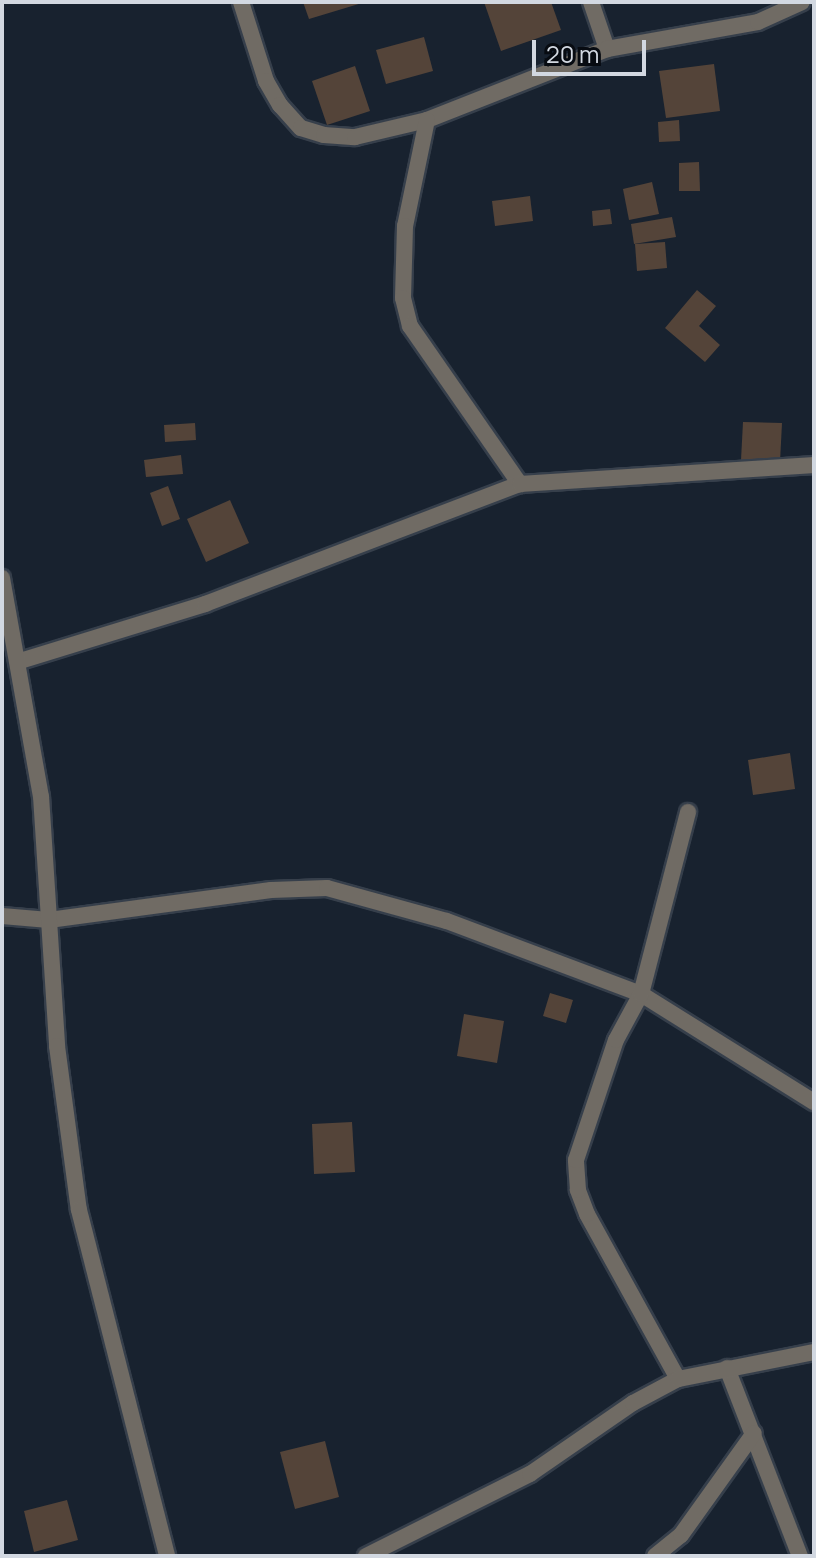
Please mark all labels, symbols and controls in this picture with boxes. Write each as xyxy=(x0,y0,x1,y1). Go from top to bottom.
scale bar xyxy=(536,24,650,74)
text: 20 m xyxy=(546,37,599,70)

